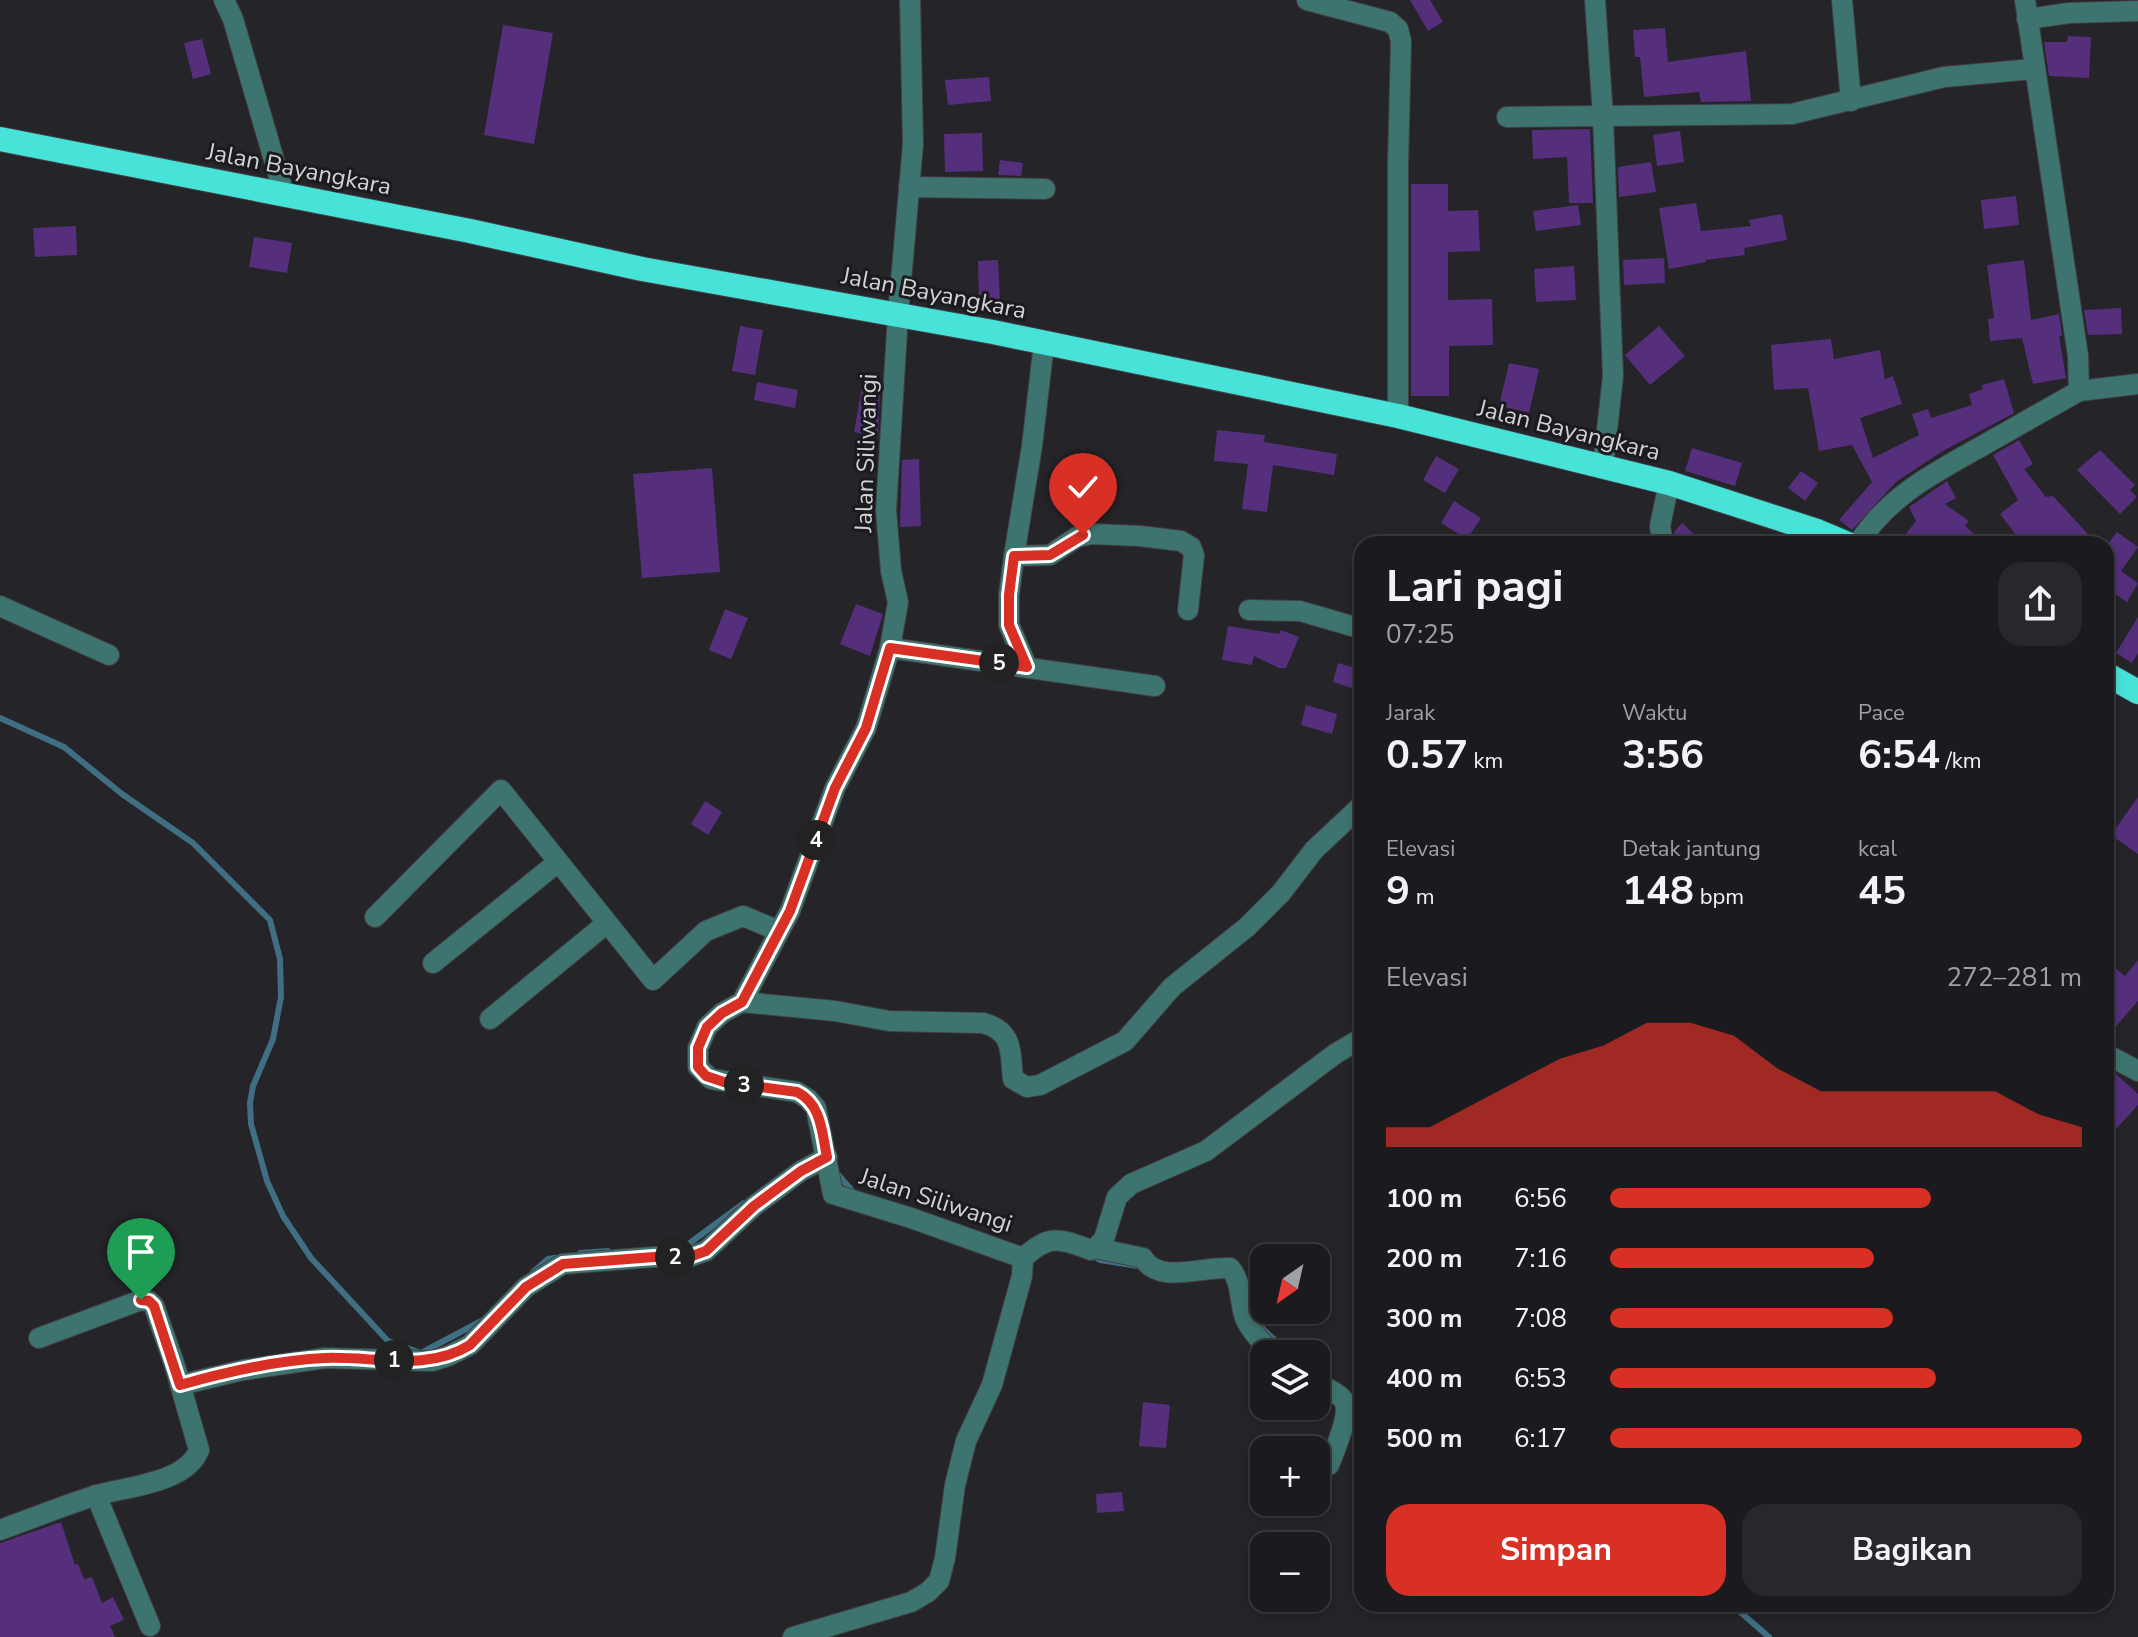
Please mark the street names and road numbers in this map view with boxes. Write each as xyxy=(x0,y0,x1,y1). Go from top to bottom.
street label: Jalan Bayangkara xyxy=(203,135,394,203)
street label: Jalan Bayangkara xyxy=(838,259,1029,327)
street label: Jalan Siliwangi xyxy=(847,373,885,534)
street label: Jalan Bayangkara xyxy=(1473,392,1664,468)
street label: Jalan Siliwangi xyxy=(854,1160,1017,1240)

